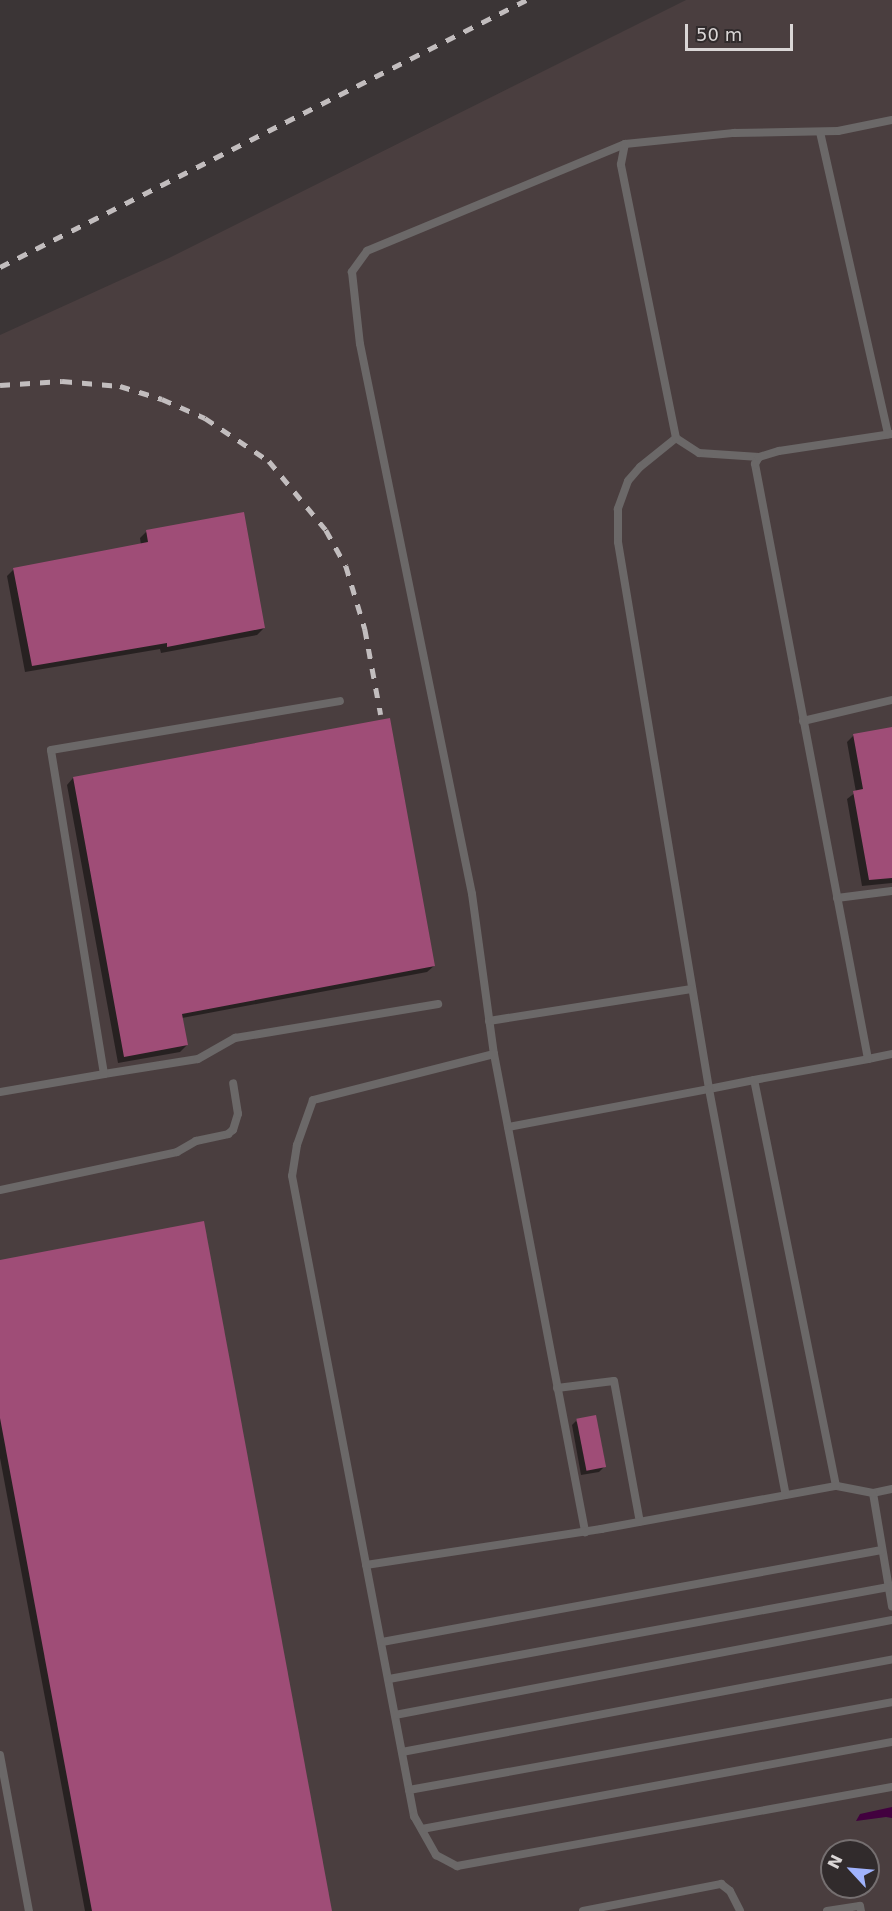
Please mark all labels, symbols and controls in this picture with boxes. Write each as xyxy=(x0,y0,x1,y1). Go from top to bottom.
scale bar xyxy=(688,12,796,50)
text: 50 m xyxy=(696,24,742,45)
north arrow xyxy=(820,1839,880,1899)
text: N xyxy=(824,1852,847,1872)

